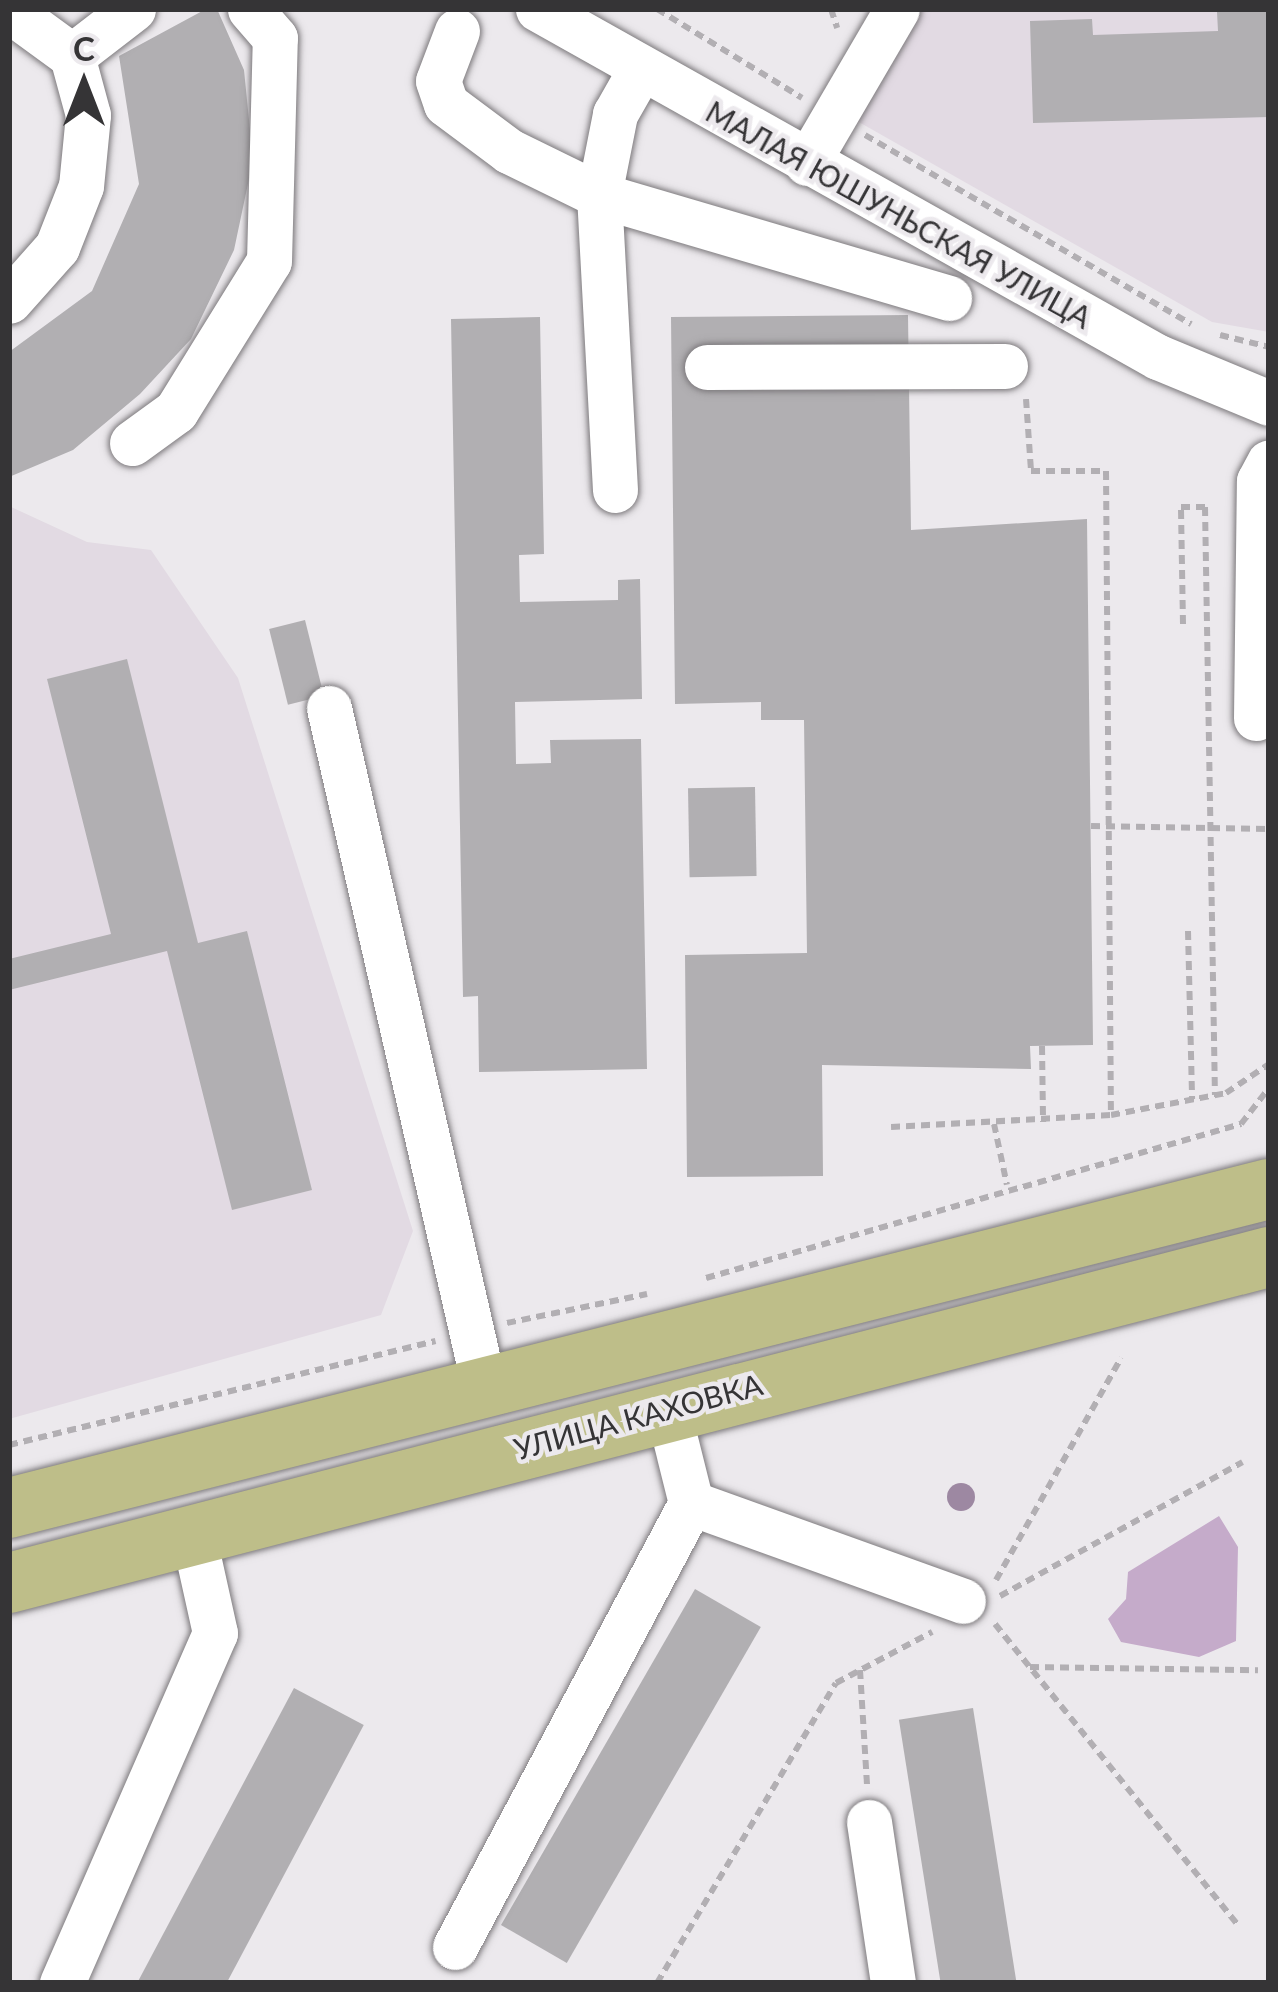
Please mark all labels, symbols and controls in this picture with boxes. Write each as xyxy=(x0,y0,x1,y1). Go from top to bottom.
north arrow xyxy=(24,24,144,144)
text: С xyxy=(73,28,95,68)
street label: МАЛАЯ ЮШУНЬСКАЯ УЛИЦА xyxy=(700,93,1098,335)
street label: УЛИЦА КАХОВКА xyxy=(510,1366,766,1466)

